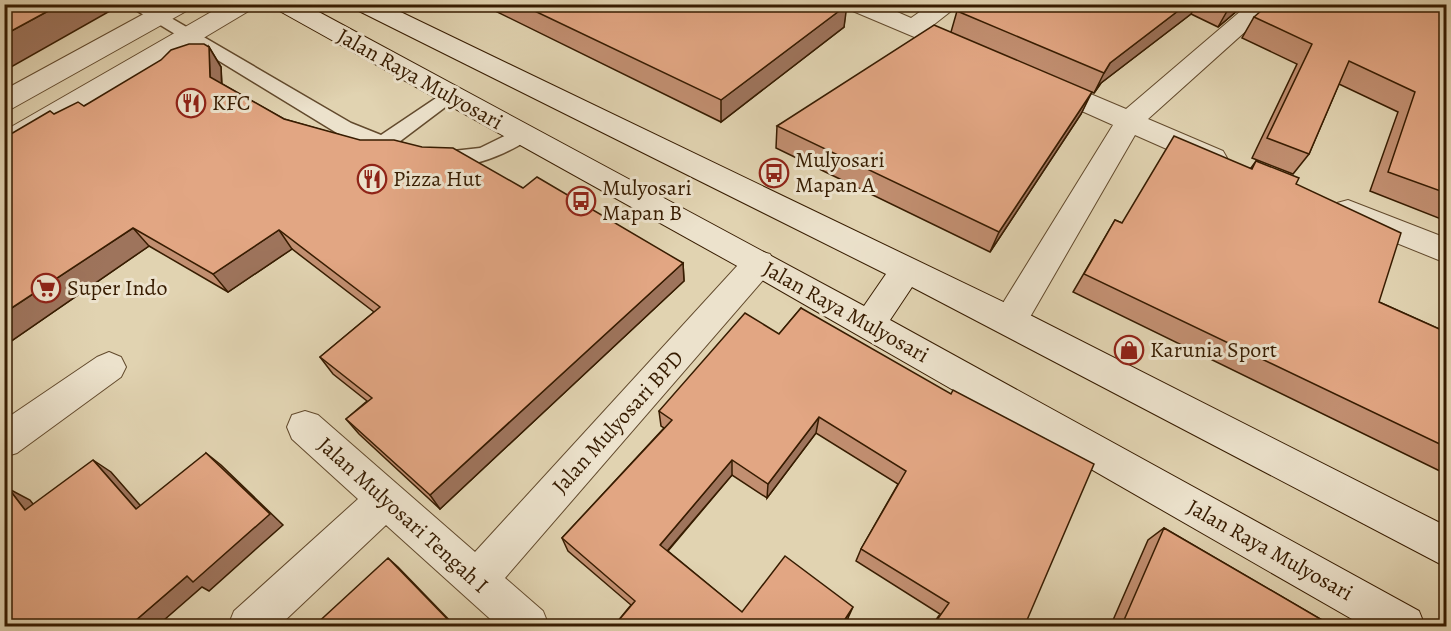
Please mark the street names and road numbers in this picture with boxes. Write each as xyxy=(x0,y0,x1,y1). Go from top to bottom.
street label: Jalan Raya Mulyosari xyxy=(332,21,508,137)
street label: Jalan Raya Mulyosari xyxy=(758,254,934,370)
street label: Jalan Mulyosari BPD xyxy=(545,344,691,500)
street label: Jalan Mulyosari Tengah I xyxy=(311,430,495,600)
street label: Jalan Raya Mulyosari xyxy=(1182,492,1358,608)

